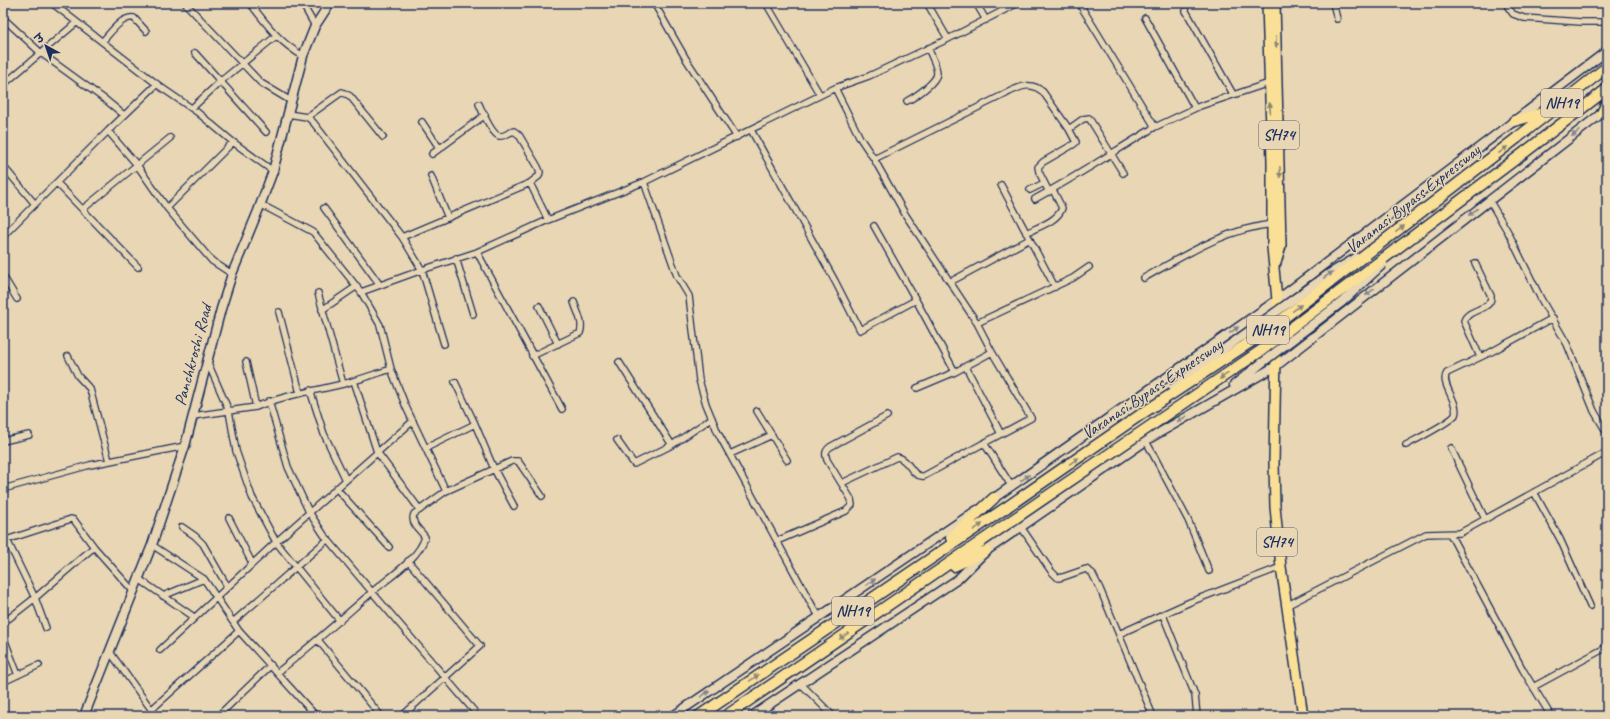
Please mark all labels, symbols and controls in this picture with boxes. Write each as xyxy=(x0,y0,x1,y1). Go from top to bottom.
north arrow xyxy=(26,26,66,66)
text: उ xyxy=(31,30,48,47)
one-way arrow xyxy=(1273,36,1279,49)
road number: NH19 xyxy=(1541,89,1583,117)
one-way arrow xyxy=(1266,102,1273,114)
road number: SH74 xyxy=(1259,121,1299,149)
one-way arrow xyxy=(1571,129,1582,137)
street label: Varanasi Bypass Expressway xyxy=(1342,139,1485,258)
one-way arrow xyxy=(1497,145,1508,154)
one-way arrow xyxy=(1276,166,1283,178)
one-way arrow xyxy=(1468,208,1479,217)
one-way arrow xyxy=(1394,225,1405,233)
one-way arrow xyxy=(1323,271,1333,279)
one-way arrow xyxy=(1365,288,1376,296)
street label: Panchkroshi Road xyxy=(169,299,217,408)
one-way arrow xyxy=(1291,304,1302,312)
road number: NH19 xyxy=(1247,316,1289,344)
one-way arrow xyxy=(1229,326,1239,334)
street label: Varanasi Bypass Expressway xyxy=(1078,333,1227,444)
one-way arrow xyxy=(1219,372,1229,380)
one-way arrow xyxy=(1176,416,1188,423)
one-way arrow xyxy=(1069,457,1079,465)
one-way arrow xyxy=(1019,473,1030,482)
one-way arrow xyxy=(972,523,983,531)
road number: SH74 xyxy=(1257,528,1297,556)
one-way arrow xyxy=(865,578,876,586)
road number: NH19 xyxy=(832,597,874,625)
one-way arrow xyxy=(839,632,849,640)
one-way arrow xyxy=(749,674,759,682)
one-way arrow xyxy=(700,690,710,698)

